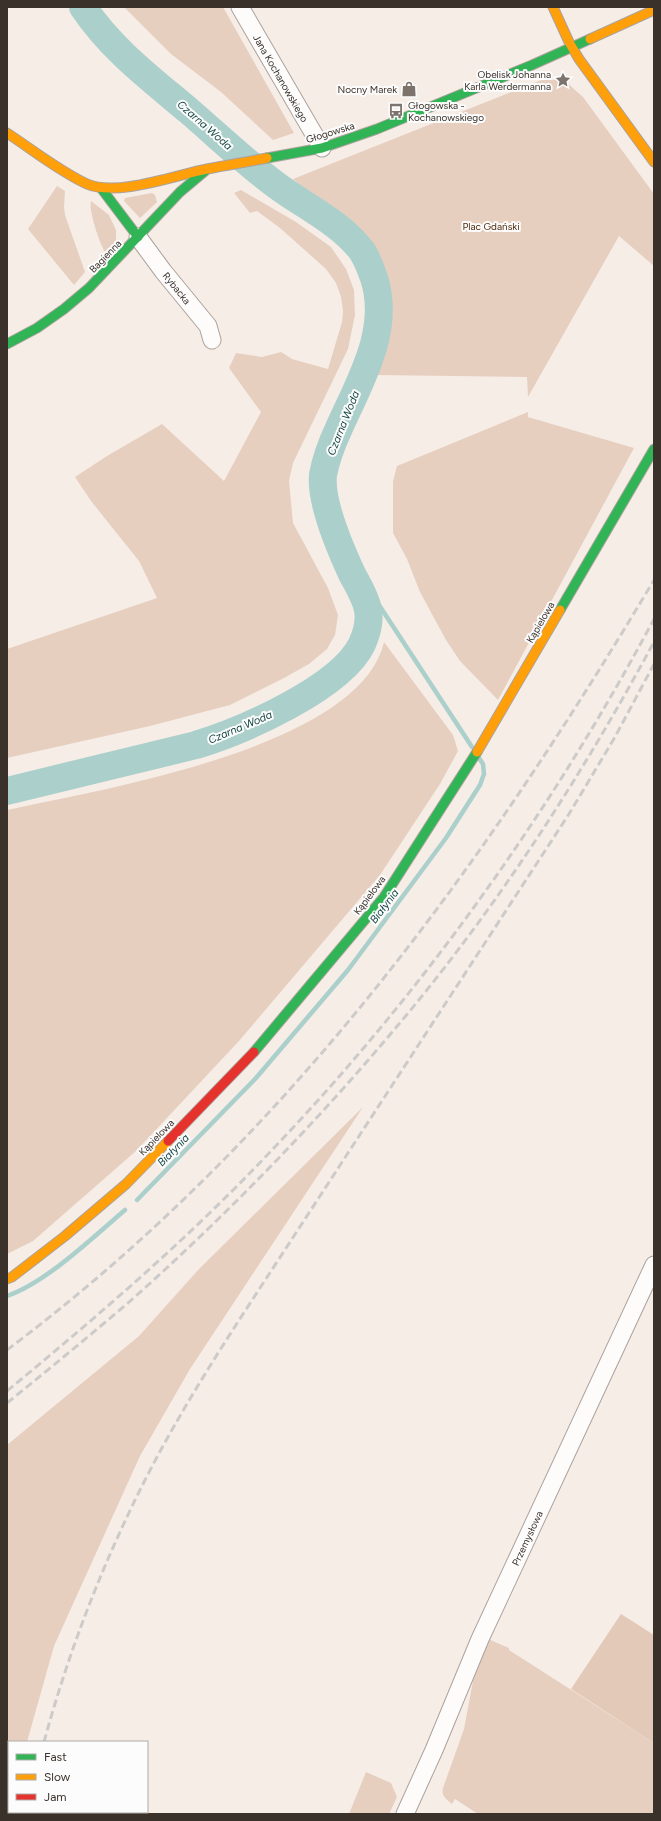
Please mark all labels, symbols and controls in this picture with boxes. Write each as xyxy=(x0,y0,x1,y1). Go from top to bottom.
street label: Jana Kochanowskiego xyxy=(250,32,311,125)
place label: Obelisk Johanna Karla Werdermanna xyxy=(464,68,551,93)
place icon: Obelisk Johanna Karla Werdermanna xyxy=(554,71,572,89)
shop icon: Nocny Marek xyxy=(400,80,418,98)
place label: Nocny Marek xyxy=(338,83,397,96)
water label: Czarna Woda xyxy=(175,98,235,153)
place label: Głogowska - Kochanowskiego xyxy=(408,99,484,124)
bus stop icon: Głogowska - Kochanowskiego xyxy=(387,102,405,120)
street label: Głogowska xyxy=(304,119,356,146)
park label: Plac Gdański xyxy=(463,220,519,233)
street label: Bagienna xyxy=(86,237,124,276)
street label: Rybacka xyxy=(160,270,194,307)
water label: Czarna Woda xyxy=(325,389,362,457)
street label: Kąpielowa xyxy=(523,599,557,645)
water label: Czarna Woda xyxy=(206,708,275,747)
street label: Kąpielowa xyxy=(351,873,388,917)
water label: Białynia xyxy=(367,886,402,926)
street label: Kąpielowa xyxy=(136,1116,177,1158)
water label: Białynia xyxy=(155,1131,192,1169)
street label: Przemysłowa xyxy=(509,1509,546,1568)
legend xyxy=(8,1741,148,1813)
text: Fast xyxy=(44,1750,67,1764)
text: Slow xyxy=(44,1770,71,1784)
text: Jam xyxy=(44,1790,67,1804)

